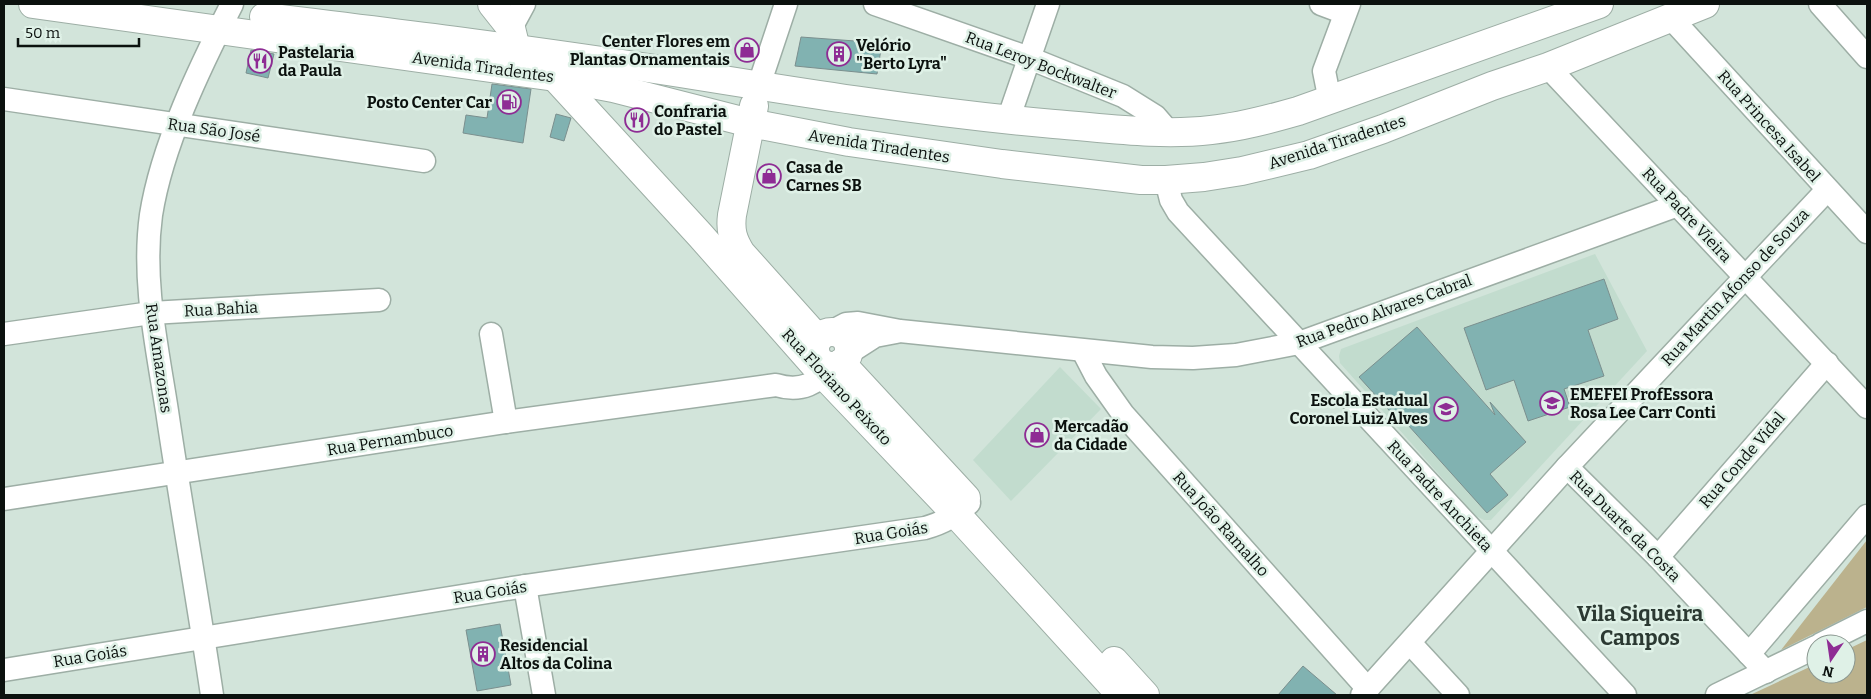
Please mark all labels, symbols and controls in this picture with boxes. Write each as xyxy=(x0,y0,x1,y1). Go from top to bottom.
scale bar xyxy=(18,15,139,47)
text: 50 m xyxy=(25,24,61,42)
street label: Rua Leroy Bockwalter xyxy=(963,27,1119,103)
place label: Center Flores em Plantas Ornamentais xyxy=(570,32,731,69)
place label: Velório "Berto Lyra" xyxy=(856,36,947,73)
shop icon: Center Flores em Plantas Ornamentais xyxy=(734,37,760,63)
building icon: Velório "Berto Lyra" xyxy=(826,41,852,67)
place label: Pastelaria da Paula xyxy=(278,43,354,80)
restaurant icon: Pastelaria da Paula xyxy=(247,48,273,74)
street label: Avenida Tiradentes xyxy=(411,48,555,86)
street label: Rua Princesa Isabel xyxy=(1714,66,1824,186)
fuel station icon: Posto Center Car xyxy=(496,89,522,115)
place label: Posto Center Car xyxy=(367,93,492,112)
place label: Confraria do Pastel xyxy=(654,102,727,139)
restaurant icon: Confraria do Pastel xyxy=(624,107,650,133)
street label: Avenida Tiradentes xyxy=(1266,111,1408,173)
street label: Rua São José xyxy=(167,114,261,146)
street label: Avenida Tiradentes xyxy=(807,125,951,167)
place label: Casa de Carnes SB xyxy=(786,158,862,195)
shop icon: Casa de Carnes SB xyxy=(756,163,782,189)
street label: Rua Padre Vieira xyxy=(1638,164,1736,266)
street label: Rua Martin Afonso de Souza xyxy=(1657,204,1813,369)
street label: Rua Pedro Alvares Cabral xyxy=(1294,270,1475,352)
street label: Rua Bahia xyxy=(184,298,259,320)
street label: Rua Amazonas xyxy=(142,302,176,414)
street label: Rua Floriano Peixoto xyxy=(778,325,896,449)
place label: EMEFEI ProfEssora Rosa Lee Carr Conti xyxy=(1570,385,1716,422)
school or university icon: EMEFEI ProfEssora Rosa Lee Carr Conti xyxy=(1539,390,1565,416)
place label: Escola Estadual Coronel Luiz Alves xyxy=(1290,391,1428,428)
school or university icon: Escola Estadual Coronel Luiz Alves xyxy=(1433,396,1459,422)
street label: Rua Conde Vidal xyxy=(1695,408,1789,512)
place label: Mercadão da Cidade xyxy=(1054,417,1129,454)
street label: Rua Pernambuco xyxy=(326,421,454,459)
shop icon: Mercadão da Cidade xyxy=(1024,422,1050,448)
street label: Rua Padre Anchieta xyxy=(1384,436,1497,556)
street label: Rua Duarte da Costa xyxy=(1566,467,1685,586)
street label: Rua João Ramalho xyxy=(1169,468,1273,580)
street label: Rua Goiás xyxy=(853,518,929,548)
street label: Rua Goiás xyxy=(452,577,528,607)
district label: Vila Siqueira Campos xyxy=(1577,601,1703,651)
north arrow xyxy=(1806,634,1856,684)
place label: Residencial Altos da Colina xyxy=(500,636,612,673)
street label: Rua Goiás xyxy=(52,641,128,671)
building icon: Residencial Altos da Colina xyxy=(470,641,496,667)
text: N xyxy=(1821,662,1835,681)

